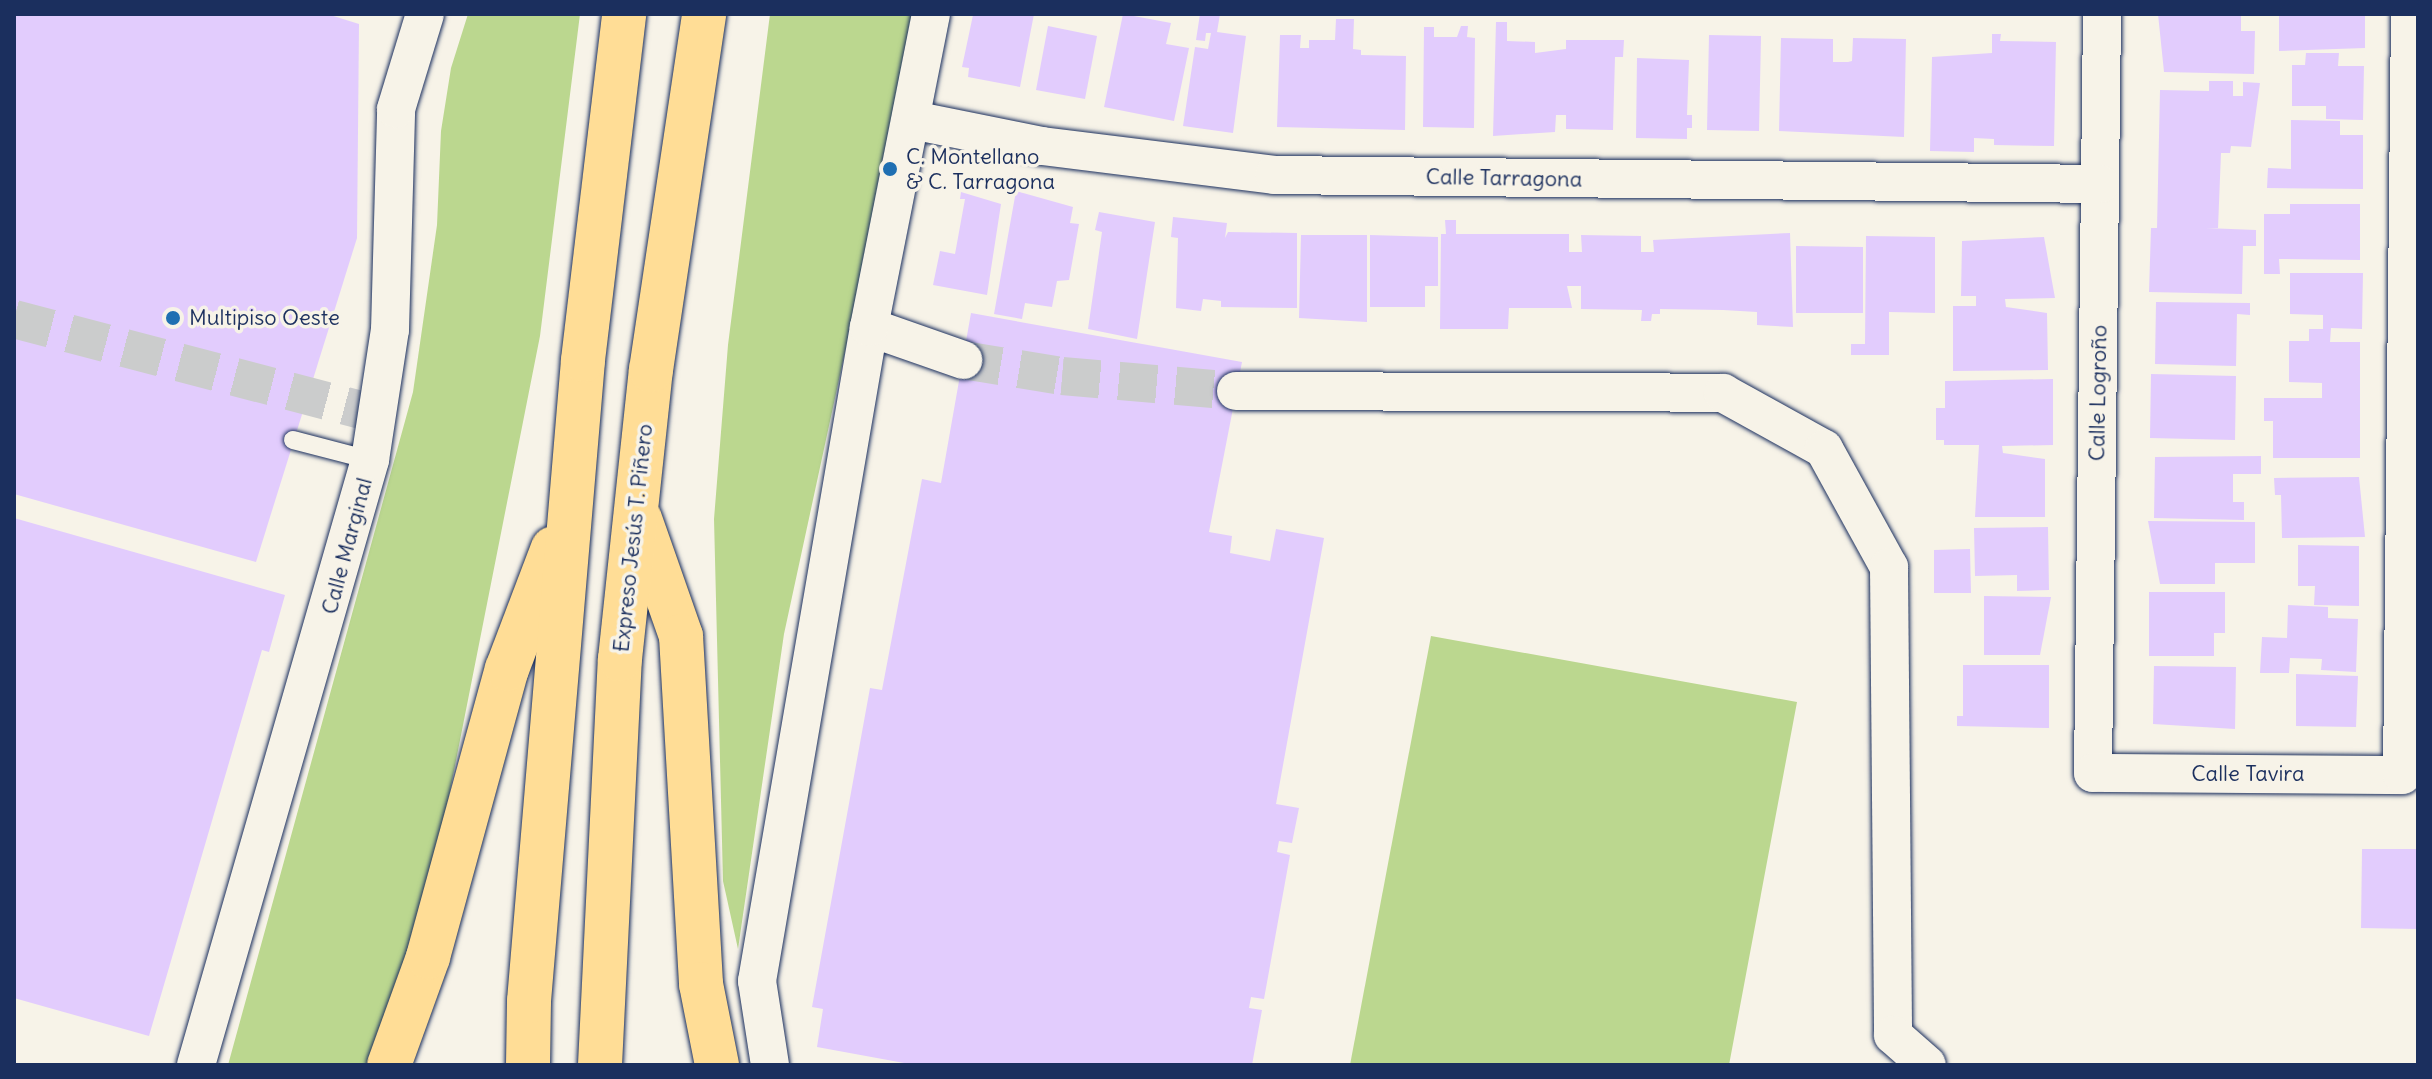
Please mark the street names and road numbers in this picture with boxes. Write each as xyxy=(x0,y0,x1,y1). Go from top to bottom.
street label: Calle Tarragona xyxy=(1425,163,1583,193)
street label: Calle Logroño xyxy=(2084,325,2112,461)
street label: Expreso Jesús T. Piñero xyxy=(608,423,658,653)
street label: Calle Marginal xyxy=(316,475,378,617)
street label: Calle Tavira xyxy=(2191,761,2305,787)

